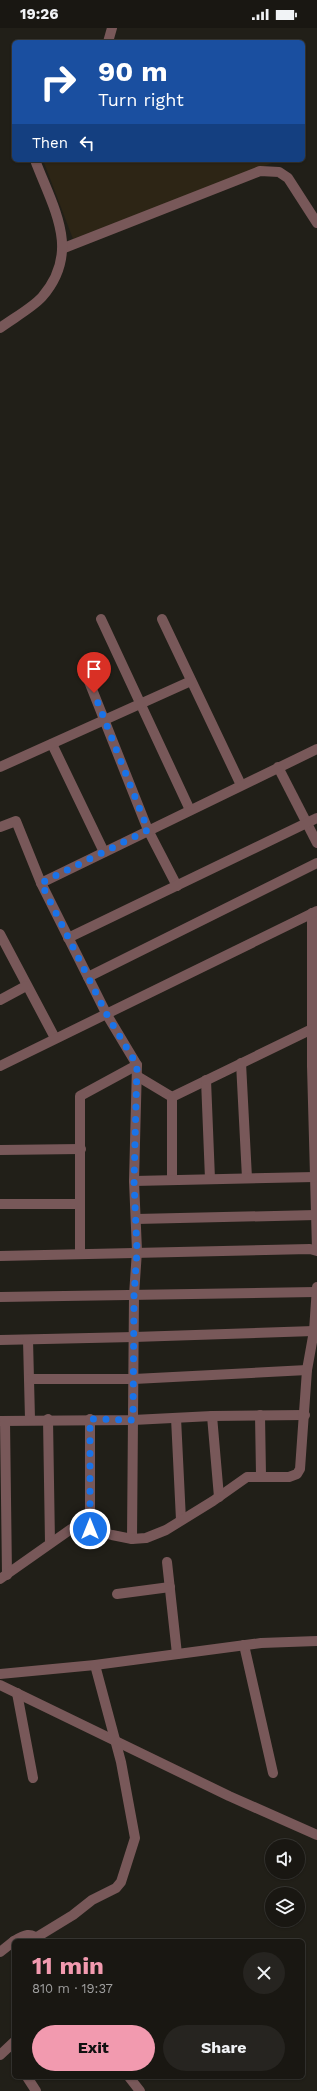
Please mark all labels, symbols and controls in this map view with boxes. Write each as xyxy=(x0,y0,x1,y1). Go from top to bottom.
text: 19:26 xyxy=(20,5,58,23)
text: 90 m xyxy=(98,55,168,88)
icon: right xyxy=(32,56,84,108)
text: Turn right xyxy=(98,89,184,110)
icon: left xyxy=(76,132,98,154)
text: Then xyxy=(32,134,68,152)
pin xyxy=(77,652,111,693)
icon: arrive xyxy=(83,658,105,680)
position arrow xyxy=(69,1508,111,1550)
map controls xyxy=(265,1839,305,1927)
button: sound xyxy=(265,1839,305,1879)
button: layers xyxy=(265,1887,305,1927)
text: 11 min xyxy=(32,1952,104,1980)
button: close xyxy=(243,1952,285,1994)
text: 810 m · 19:37 xyxy=(32,1981,113,1996)
button: Exit xyxy=(32,2025,155,2071)
button: Share xyxy=(163,2025,285,2071)

